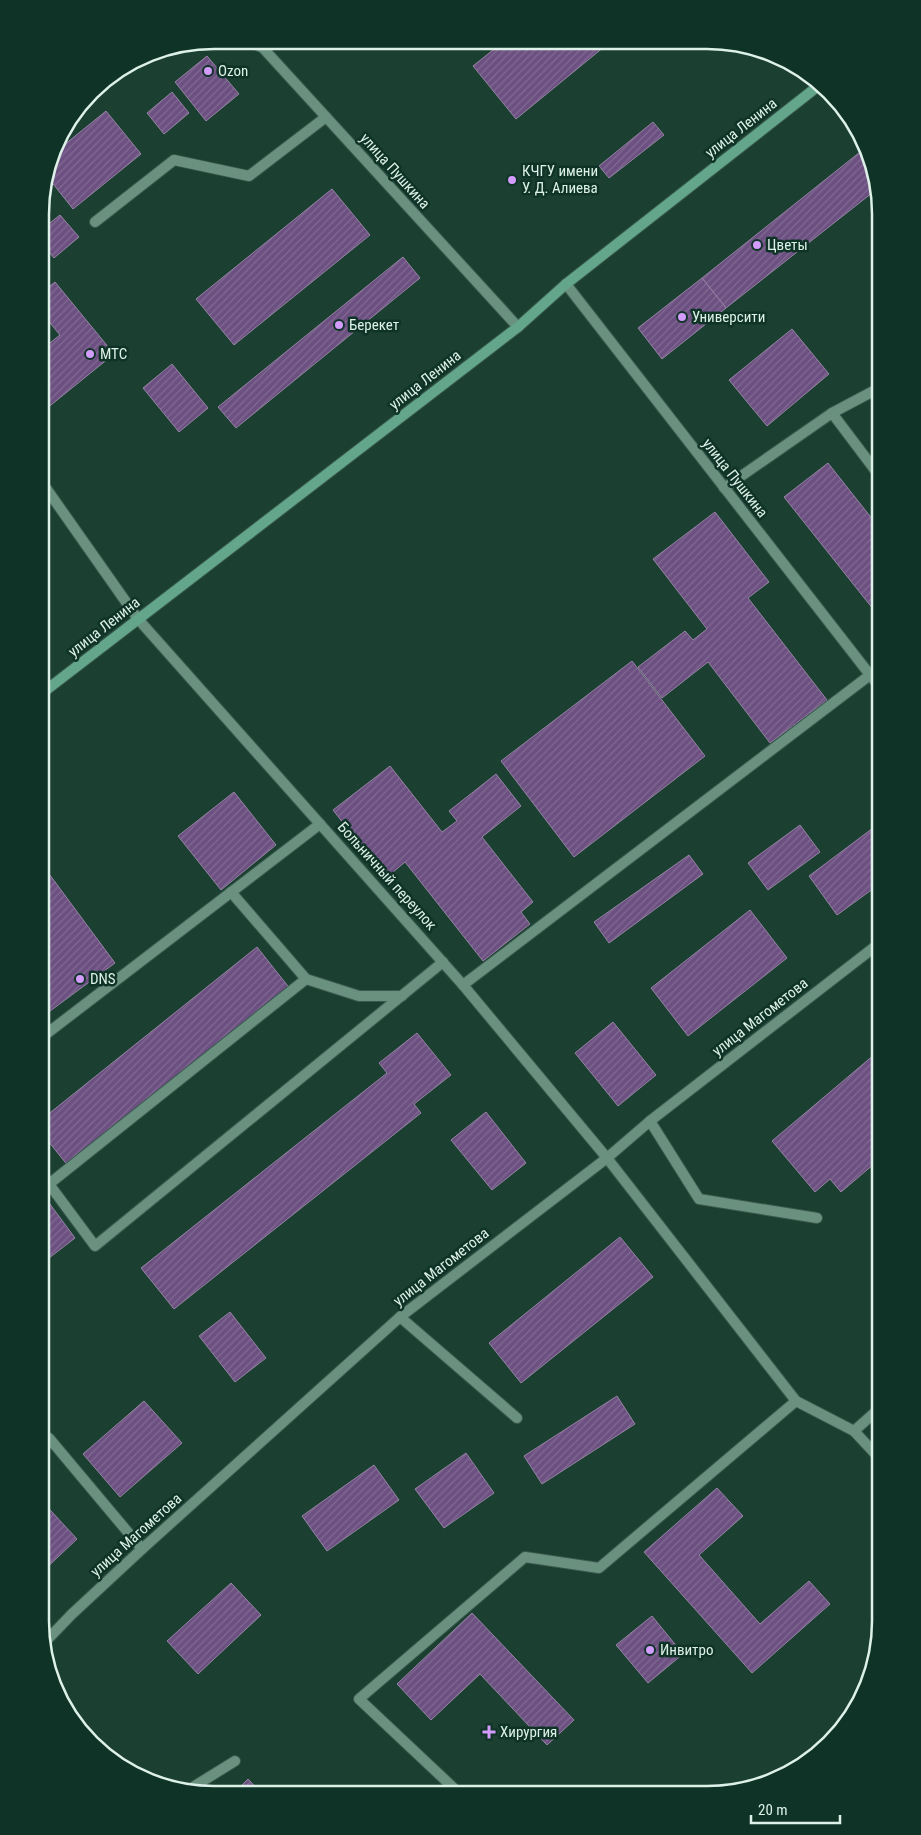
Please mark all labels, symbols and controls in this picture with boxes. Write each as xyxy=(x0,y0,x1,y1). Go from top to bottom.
place label: Ozon xyxy=(218,62,248,80)
marker: Ozon xyxy=(202,65,214,77)
street label: улица Ленина xyxy=(702,94,780,162)
street label: улица Пушкина xyxy=(356,129,434,213)
place label: КЧГУ имени У. Д. Алиева xyxy=(522,162,598,197)
marker: КЧГУ имени У. Д. Алиева xyxy=(506,174,518,186)
place label: Цветы xyxy=(767,236,808,254)
marker: Цветы xyxy=(751,239,763,251)
place label: Университи xyxy=(692,308,765,326)
marker: Университи xyxy=(676,311,688,323)
place label: Берекет xyxy=(349,316,399,334)
marker: Берекет xyxy=(333,319,345,331)
place label: МТС xyxy=(100,345,127,363)
street label: улица Ленина xyxy=(386,346,464,414)
marker: МТС xyxy=(84,348,96,360)
street label: улица Пушкина xyxy=(699,435,771,521)
street label: улица Ленина xyxy=(65,593,143,661)
street label: Больничный переулок xyxy=(334,818,440,934)
place label: DNS xyxy=(90,970,116,988)
marker: DNS xyxy=(74,973,86,985)
street label: улица Магометова xyxy=(709,974,811,1060)
street label: улица Магометова xyxy=(390,1224,492,1310)
street label: улица Магометова xyxy=(87,1489,185,1581)
place label: Инвитро xyxy=(660,1641,713,1659)
marker: Инвитро xyxy=(644,1644,656,1656)
place label: Хирургия xyxy=(500,1723,557,1741)
marker: Хирургия xyxy=(482,1725,496,1739)
scale bar xyxy=(751,1792,840,1824)
text: 20 m xyxy=(758,1801,788,1819)

